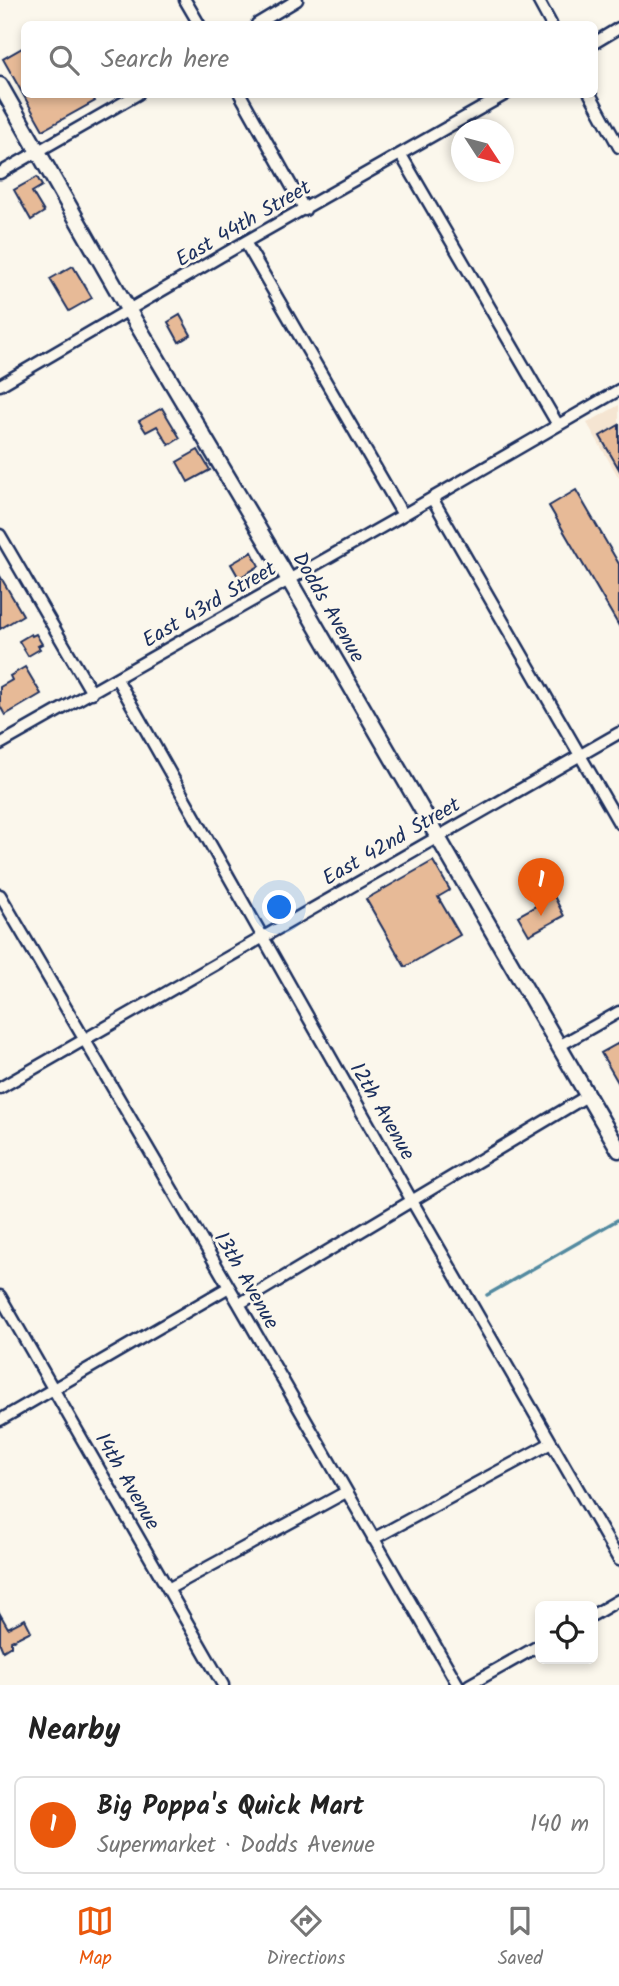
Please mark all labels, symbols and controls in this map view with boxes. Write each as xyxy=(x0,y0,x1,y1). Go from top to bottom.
search box xyxy=(21,21,598,98)
text: Search here xyxy=(101,39,229,81)
icon: search xyxy=(45,41,83,79)
north arrow xyxy=(451,119,514,182)
street label: East 44th Street xyxy=(170,172,318,277)
street label: Dodds Avenue xyxy=(283,546,373,670)
street label: East 43rd Street xyxy=(136,553,284,657)
street label: East 42nd Street xyxy=(316,789,468,895)
pin: 1 xyxy=(518,858,564,916)
your location xyxy=(262,890,296,924)
street label: 12th Avenue xyxy=(340,1057,423,1167)
street label: 13th Avenue xyxy=(204,1226,287,1336)
street label: 14th Avenue xyxy=(85,1427,168,1537)
map controls xyxy=(535,1601,598,1664)
button: locate xyxy=(535,1601,598,1664)
text: Nearby xyxy=(28,1707,120,1755)
text: Big Poppa's Quick Mart xyxy=(97,1786,364,1828)
text: 1 xyxy=(50,1807,56,1843)
text: 140 m xyxy=(530,1807,589,1843)
text: Supermarket · Dodds Avenue xyxy=(97,1828,375,1864)
tab: Map xyxy=(76,1902,114,1974)
tab: Directions xyxy=(267,1902,345,1974)
tab: Saved xyxy=(498,1902,543,1974)

